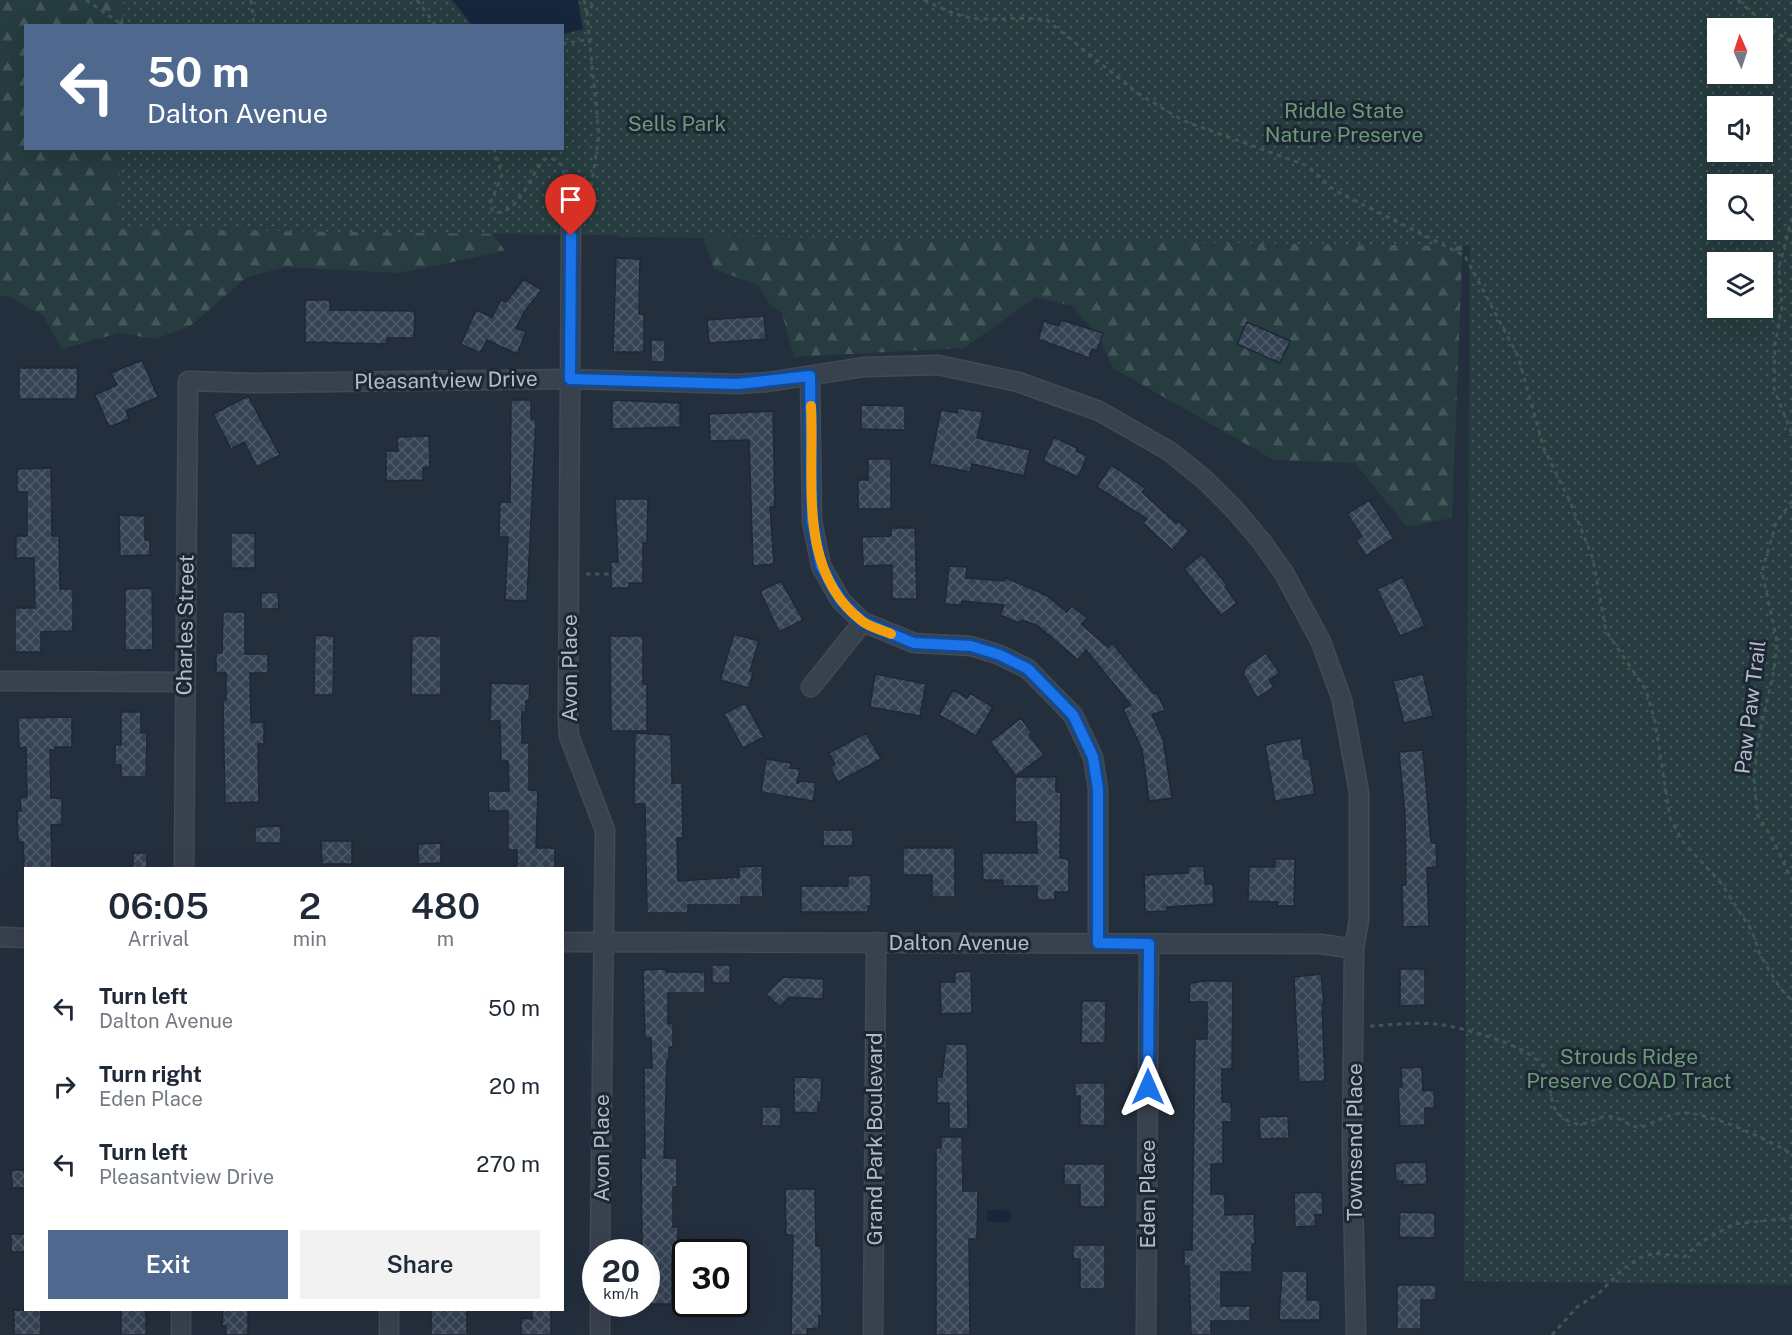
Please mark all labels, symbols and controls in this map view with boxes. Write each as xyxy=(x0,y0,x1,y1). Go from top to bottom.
north arrow xyxy=(1707,18,1773,84)
map controls xyxy=(1707,18,1773,318)
text: 50 m xyxy=(147,47,250,96)
icon: left xyxy=(48,48,126,126)
button: sound xyxy=(1707,96,1773,162)
text: Dalton Avenue xyxy=(147,97,328,129)
park label: Riddle State Nature Preserve xyxy=(1265,98,1423,147)
park label: Sells Park xyxy=(628,111,726,136)
pin xyxy=(545,174,596,236)
button: search xyxy=(1707,174,1773,240)
icon: arrive xyxy=(554,183,587,216)
button: layers xyxy=(1707,252,1773,318)
street label: Pleasantview Drive xyxy=(354,366,538,394)
street label: Charles Street xyxy=(171,554,199,696)
street label: Avon Place xyxy=(557,614,582,722)
street label: Paw Paw Trail xyxy=(1729,639,1771,775)
text: 06:05 xyxy=(108,885,209,927)
text: 2 xyxy=(299,885,321,927)
text: 480 xyxy=(411,885,480,927)
text: Arrival xyxy=(128,927,189,951)
text: min xyxy=(293,927,327,951)
text: m xyxy=(437,927,454,951)
street label: Dalton Avenue xyxy=(889,930,1029,955)
text: Turn left xyxy=(99,983,188,1009)
icon: left xyxy=(48,992,81,1025)
text: 50 m xyxy=(488,995,540,1021)
text: Dalton Avenue xyxy=(99,1009,233,1033)
street label: Grand Park Boulevard xyxy=(862,1033,887,1245)
park label: Strouds Ridge Preserve COAD Tract xyxy=(1526,1044,1732,1093)
position arrow xyxy=(1116,1055,1180,1119)
text: Turn right xyxy=(99,1061,202,1087)
street label: Townsend Place xyxy=(1342,1063,1367,1221)
icon: right xyxy=(48,1070,81,1103)
text: 20 m xyxy=(489,1073,540,1099)
text: Eden Place xyxy=(99,1087,203,1111)
street label: Avon Place xyxy=(589,1094,614,1202)
text: Turn left xyxy=(99,1139,188,1165)
street label: Eden Place xyxy=(1135,1139,1160,1249)
icon: left xyxy=(48,1148,81,1181)
text: 270 m xyxy=(476,1151,540,1177)
text: Pleasantview Drive xyxy=(99,1165,274,1189)
button: Exit xyxy=(48,1230,288,1299)
button: Share xyxy=(300,1230,540,1299)
speed limit sign: 30 xyxy=(672,1239,750,1317)
text: 20 xyxy=(602,1253,640,1289)
text: km/h xyxy=(603,1285,639,1302)

